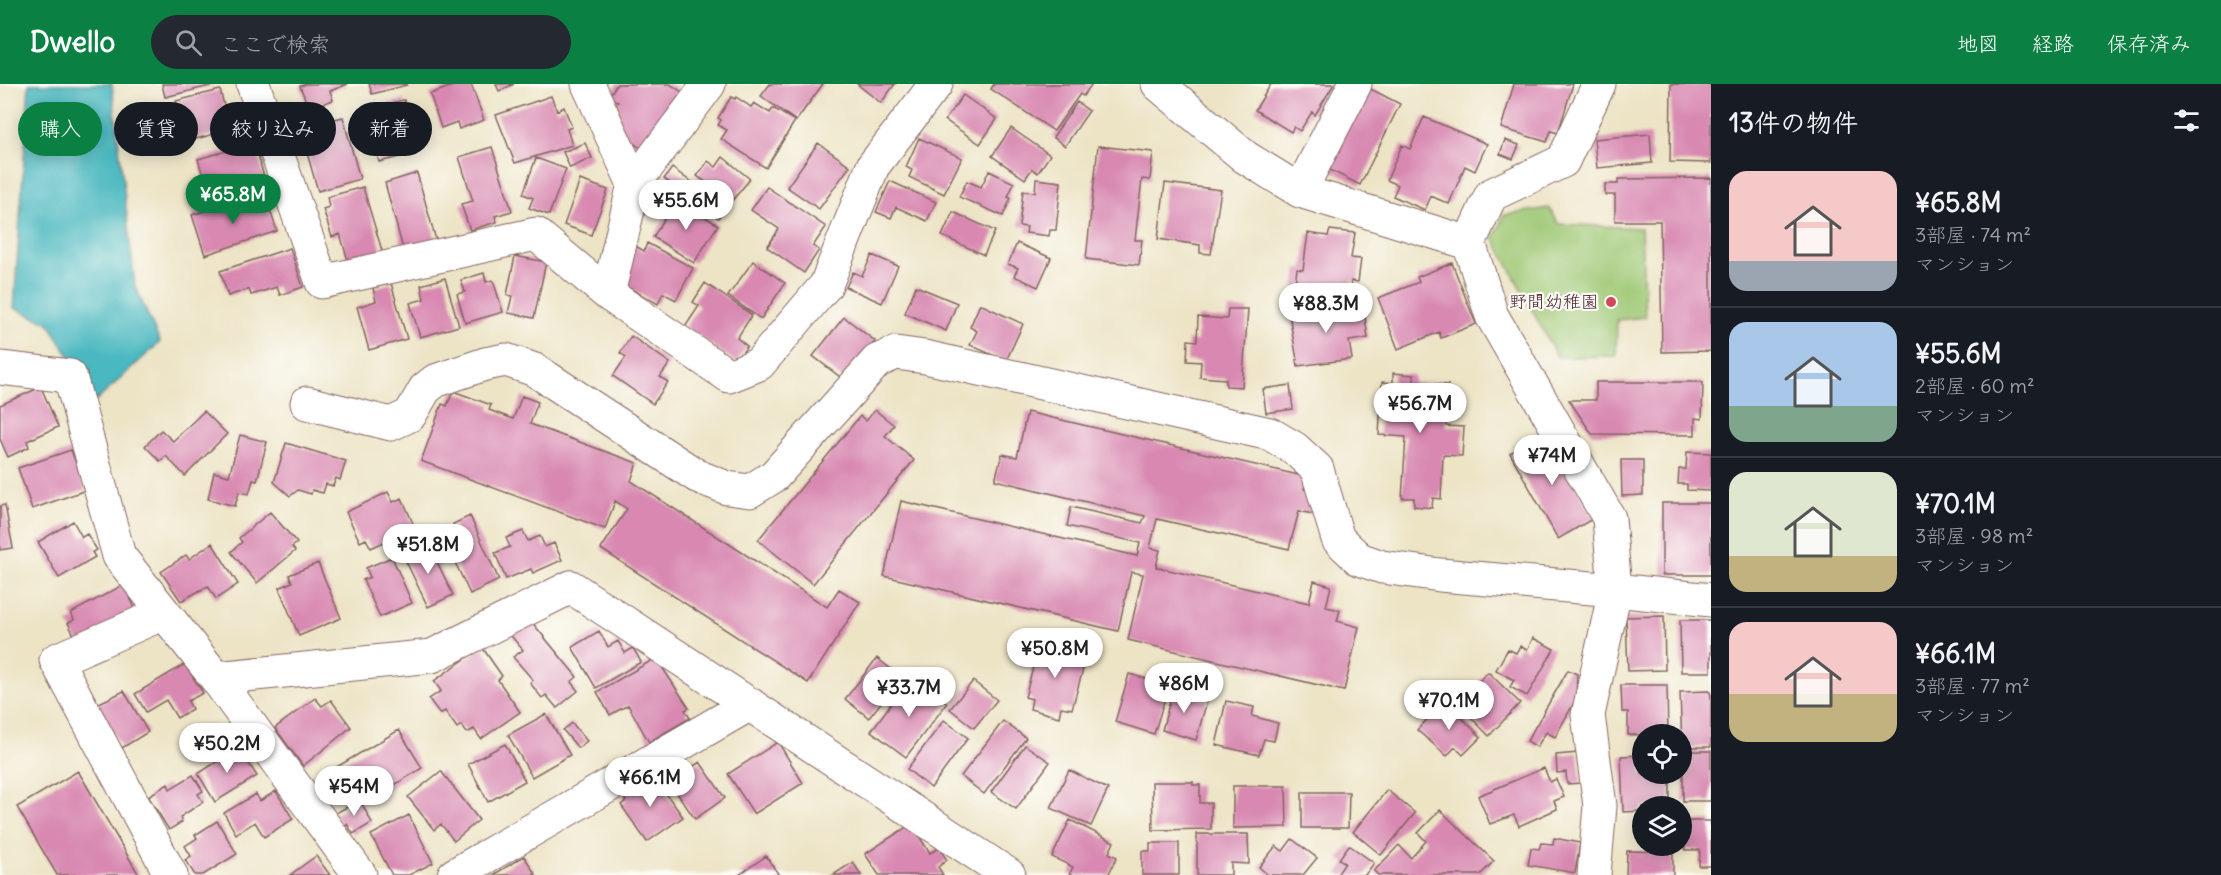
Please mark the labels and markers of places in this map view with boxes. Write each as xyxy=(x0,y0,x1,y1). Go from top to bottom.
pin: ¥65.8M xyxy=(184,174,282,225)
pin: ¥55.6M xyxy=(637,180,735,231)
pin: ¥88.3M xyxy=(1277,283,1375,334)
place label: 野間幼稚園 xyxy=(1509,290,1599,313)
marker: 野間幼稚園 xyxy=(1604,295,1618,309)
pin: ¥56.7M xyxy=(1371,383,1469,434)
pin: ¥74M xyxy=(1516,435,1588,486)
pin: ¥51.8M xyxy=(379,524,477,575)
pin: ¥50.8M xyxy=(1006,628,1104,679)
pin: ¥86M xyxy=(1148,663,1220,714)
pin: ¥33.7M xyxy=(860,667,958,718)
pin: ¥70.1M xyxy=(1400,680,1498,731)
pin: ¥50.2M xyxy=(178,723,276,774)
pin: ¥66.1M xyxy=(601,757,699,808)
pin: ¥54M xyxy=(318,766,390,817)

